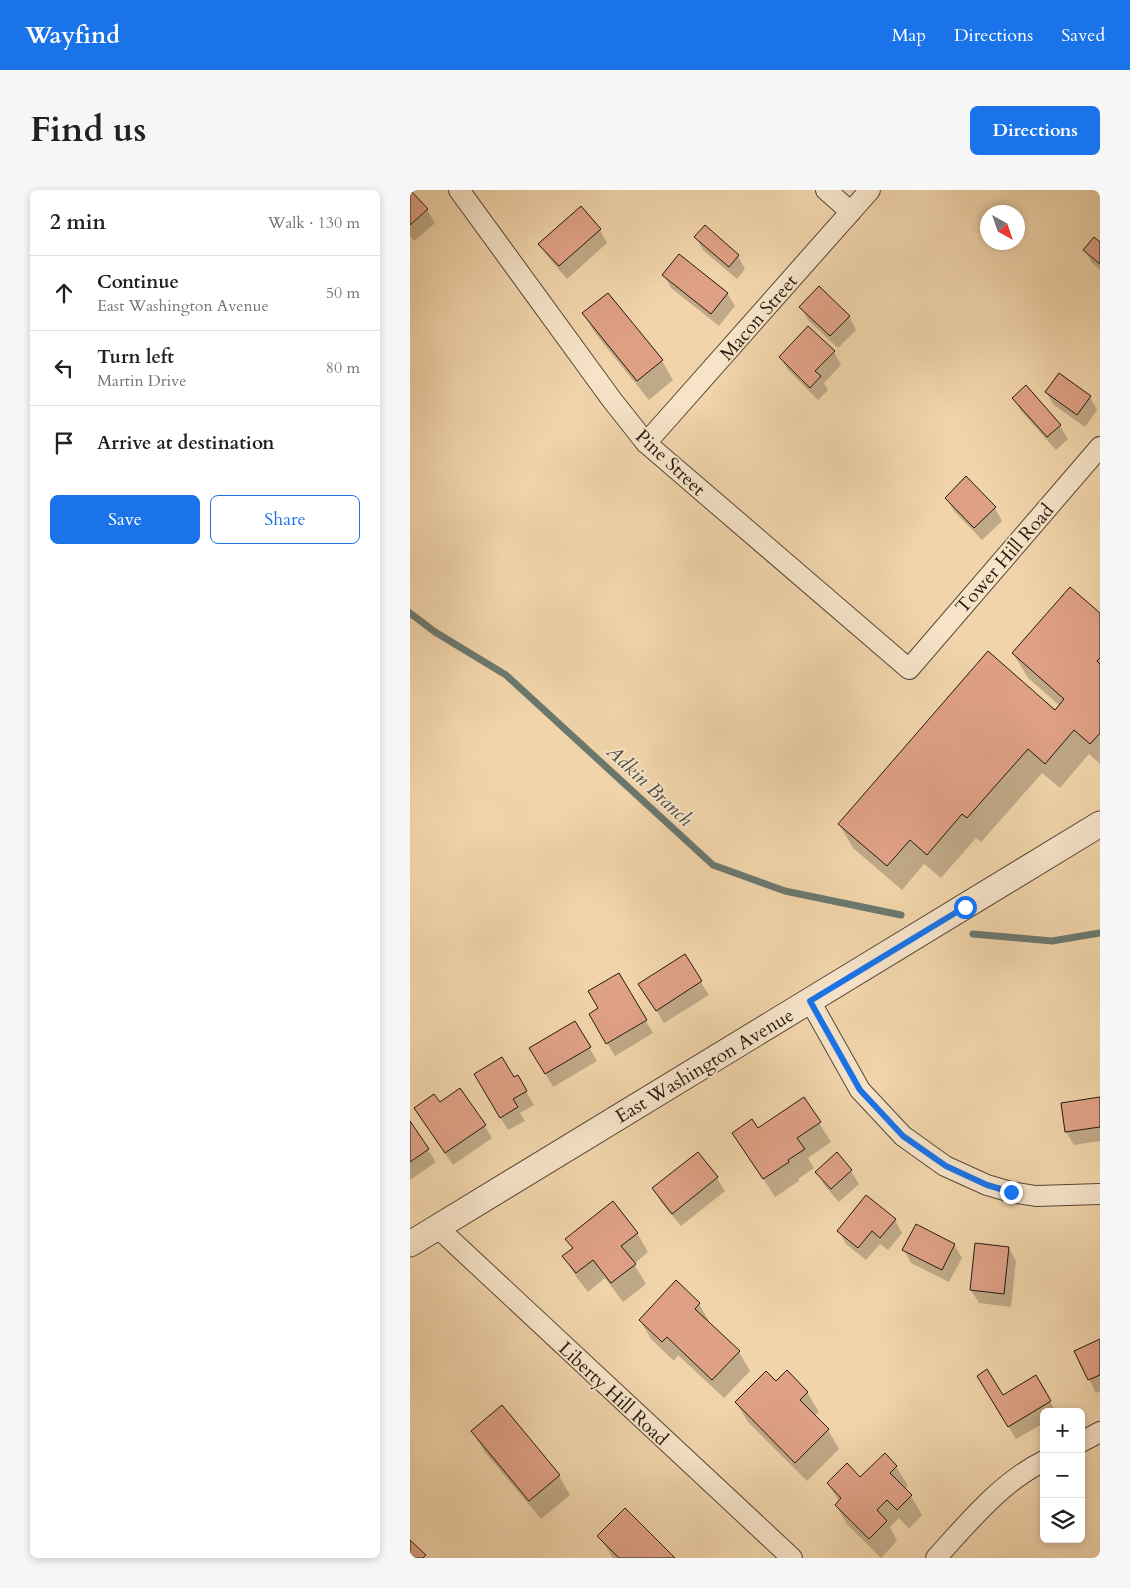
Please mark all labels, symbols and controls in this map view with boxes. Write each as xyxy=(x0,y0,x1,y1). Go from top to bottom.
text: Wayfind xyxy=(25,19,120,52)
text: Map xyxy=(892,23,926,48)
text: Directions xyxy=(954,23,1033,48)
text: Saved xyxy=(1061,23,1105,48)
text: Find us xyxy=(30,106,146,154)
button: Directions xyxy=(970,106,1100,155)
north arrow xyxy=(980,205,1025,250)
text: 2 min xyxy=(50,208,106,237)
text: Walk · 130 m xyxy=(268,212,360,234)
text: Continue xyxy=(97,269,179,295)
street label: Macon Street xyxy=(714,269,804,366)
icon: ahead xyxy=(50,279,78,307)
text: 50 m xyxy=(326,282,360,304)
text: East Washington Avenue xyxy=(97,295,269,317)
text: Turn left xyxy=(97,344,174,370)
icon: left xyxy=(50,354,78,382)
text: 80 m xyxy=(326,357,360,379)
text: Martin Drive xyxy=(97,370,186,392)
street label: Pine Street xyxy=(630,424,711,502)
icon: arrive xyxy=(50,429,78,457)
text: Arrive at destination xyxy=(97,430,274,456)
button: Save xyxy=(50,495,200,544)
button: Share xyxy=(210,495,360,544)
street label: Tower Hill Road xyxy=(950,498,1060,619)
water label: Adkin Branch xyxy=(600,738,699,833)
route start xyxy=(954,896,977,919)
street label: East Washington Avenue xyxy=(610,1002,799,1130)
route end xyxy=(1000,1181,1023,1204)
street label: Liberty Hill Road xyxy=(553,1336,674,1451)
map controls xyxy=(1040,1408,1085,1543)
button: + xyxy=(1040,1408,1085,1453)
button: − xyxy=(1040,1453,1085,1498)
button: layers xyxy=(1040,1498,1085,1543)

